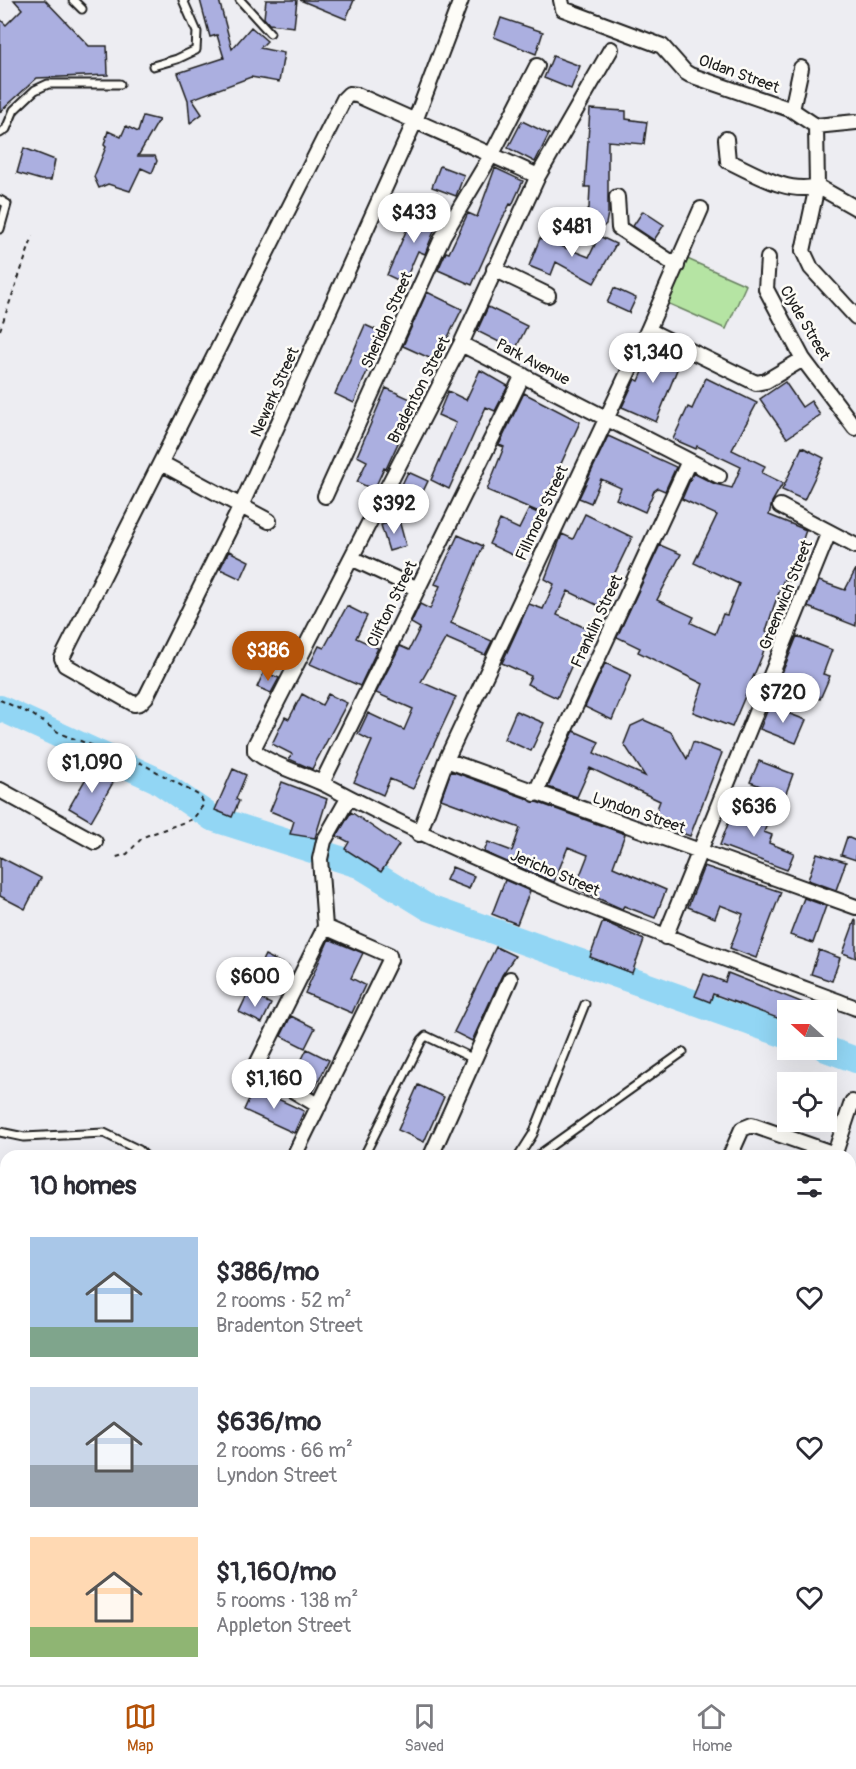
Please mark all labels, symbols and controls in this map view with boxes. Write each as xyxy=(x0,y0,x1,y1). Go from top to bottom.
street label: Oldan Street xyxy=(696,50,783,98)
pin: $433 xyxy=(378,193,450,244)
text: $433 xyxy=(392,200,436,225)
pin: $481 xyxy=(536,207,608,258)
text: $481 xyxy=(552,214,592,239)
street label: Sheridan Street xyxy=(357,268,418,372)
street label: Clyde Street xyxy=(776,282,835,365)
street label: Bradenton Street xyxy=(383,333,455,447)
pin: $1,340 xyxy=(604,333,702,384)
street label: Park Avenue xyxy=(493,334,573,390)
text: $1,340 xyxy=(623,340,683,365)
street label: Newark Street xyxy=(246,343,304,440)
street label: Fillmore Street xyxy=(511,462,573,564)
pin: $392 xyxy=(358,484,430,535)
text: $392 xyxy=(372,491,416,516)
street label: Greenwich Street xyxy=(755,537,817,653)
street label: Clifton Street xyxy=(362,557,422,651)
street label: Franklin Street xyxy=(567,571,628,671)
pin: $386 xyxy=(232,631,304,682)
text: $386 xyxy=(246,638,290,663)
pin: $720 xyxy=(747,673,819,724)
text: $720 xyxy=(760,680,806,705)
pin: $1,090 xyxy=(43,743,141,794)
text: $1,090 xyxy=(61,750,123,775)
pin: $636 xyxy=(718,787,790,838)
street label: Lyndon Street xyxy=(590,788,689,838)
text: $636 xyxy=(731,794,777,819)
street label: Jericho Street xyxy=(507,845,603,901)
pin: $600 xyxy=(219,957,291,1008)
text: $600 xyxy=(230,964,280,989)
north arrow xyxy=(777,1000,837,1060)
map controls xyxy=(777,1000,837,1132)
pin: $1,160 xyxy=(225,1059,323,1110)
text: $1,160 xyxy=(246,1066,302,1091)
button: locate xyxy=(777,1072,837,1132)
text: 10 homes xyxy=(30,1170,136,1202)
icon: filters xyxy=(793,1170,826,1203)
text: $386/mo xyxy=(216,1256,319,1288)
icon: home xyxy=(78,1261,150,1333)
icon: heart xyxy=(793,1281,826,1314)
text: 2 rooms · 52 m² xyxy=(216,1288,352,1313)
text: Bradenton Street xyxy=(216,1313,363,1338)
text: $636/mo xyxy=(216,1406,321,1438)
icon: home xyxy=(78,1411,150,1483)
icon: heart xyxy=(793,1431,826,1464)
text: 2 rooms · 66 m² xyxy=(216,1438,353,1463)
text: Lyndon Street xyxy=(216,1463,337,1488)
text: $1,160/mo xyxy=(216,1556,336,1588)
icon: home xyxy=(78,1561,150,1633)
icon: heart xyxy=(793,1581,826,1614)
text: 5 rooms · 138 m² xyxy=(216,1588,358,1613)
text: Appleton Street xyxy=(216,1613,351,1638)
tab: Map xyxy=(124,1700,157,1756)
tab: Saved xyxy=(404,1700,444,1756)
tab: Home xyxy=(692,1700,732,1756)

